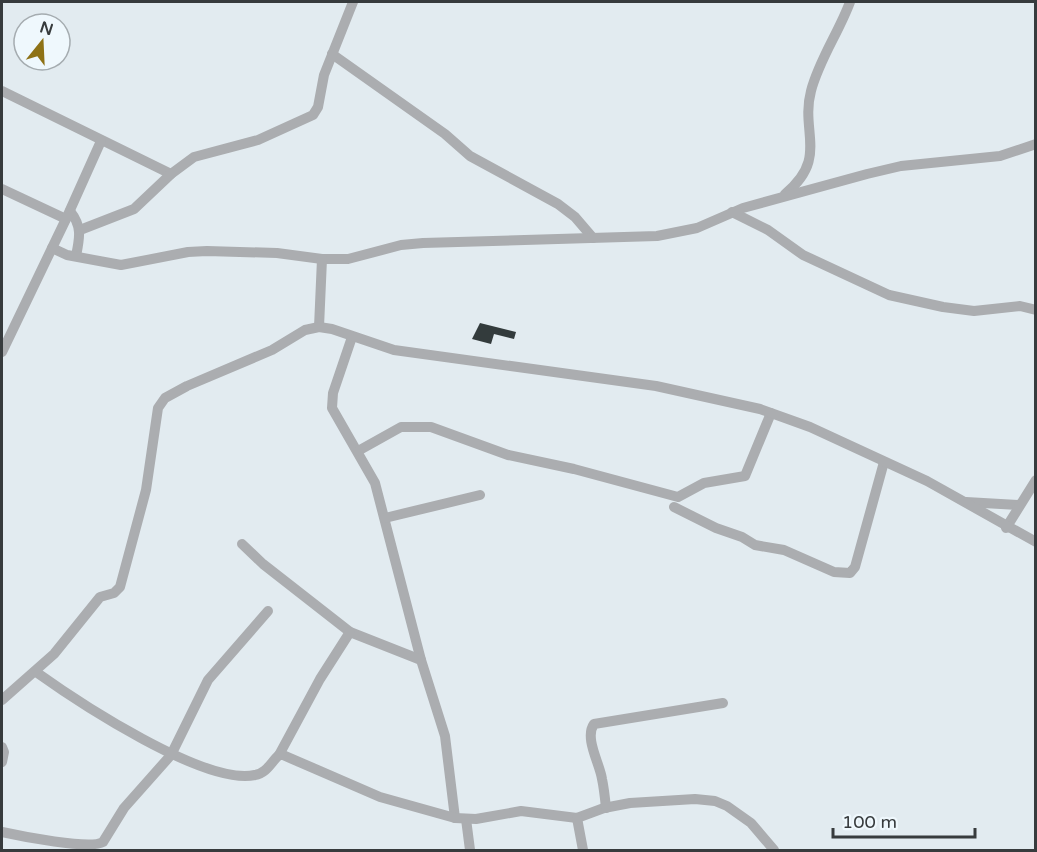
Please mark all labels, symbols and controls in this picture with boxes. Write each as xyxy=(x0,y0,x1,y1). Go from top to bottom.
north arrow xyxy=(12,12,72,72)
text: N xyxy=(37,17,56,40)
scale bar xyxy=(833,801,976,839)
text: 100 m xyxy=(842,811,897,833)

